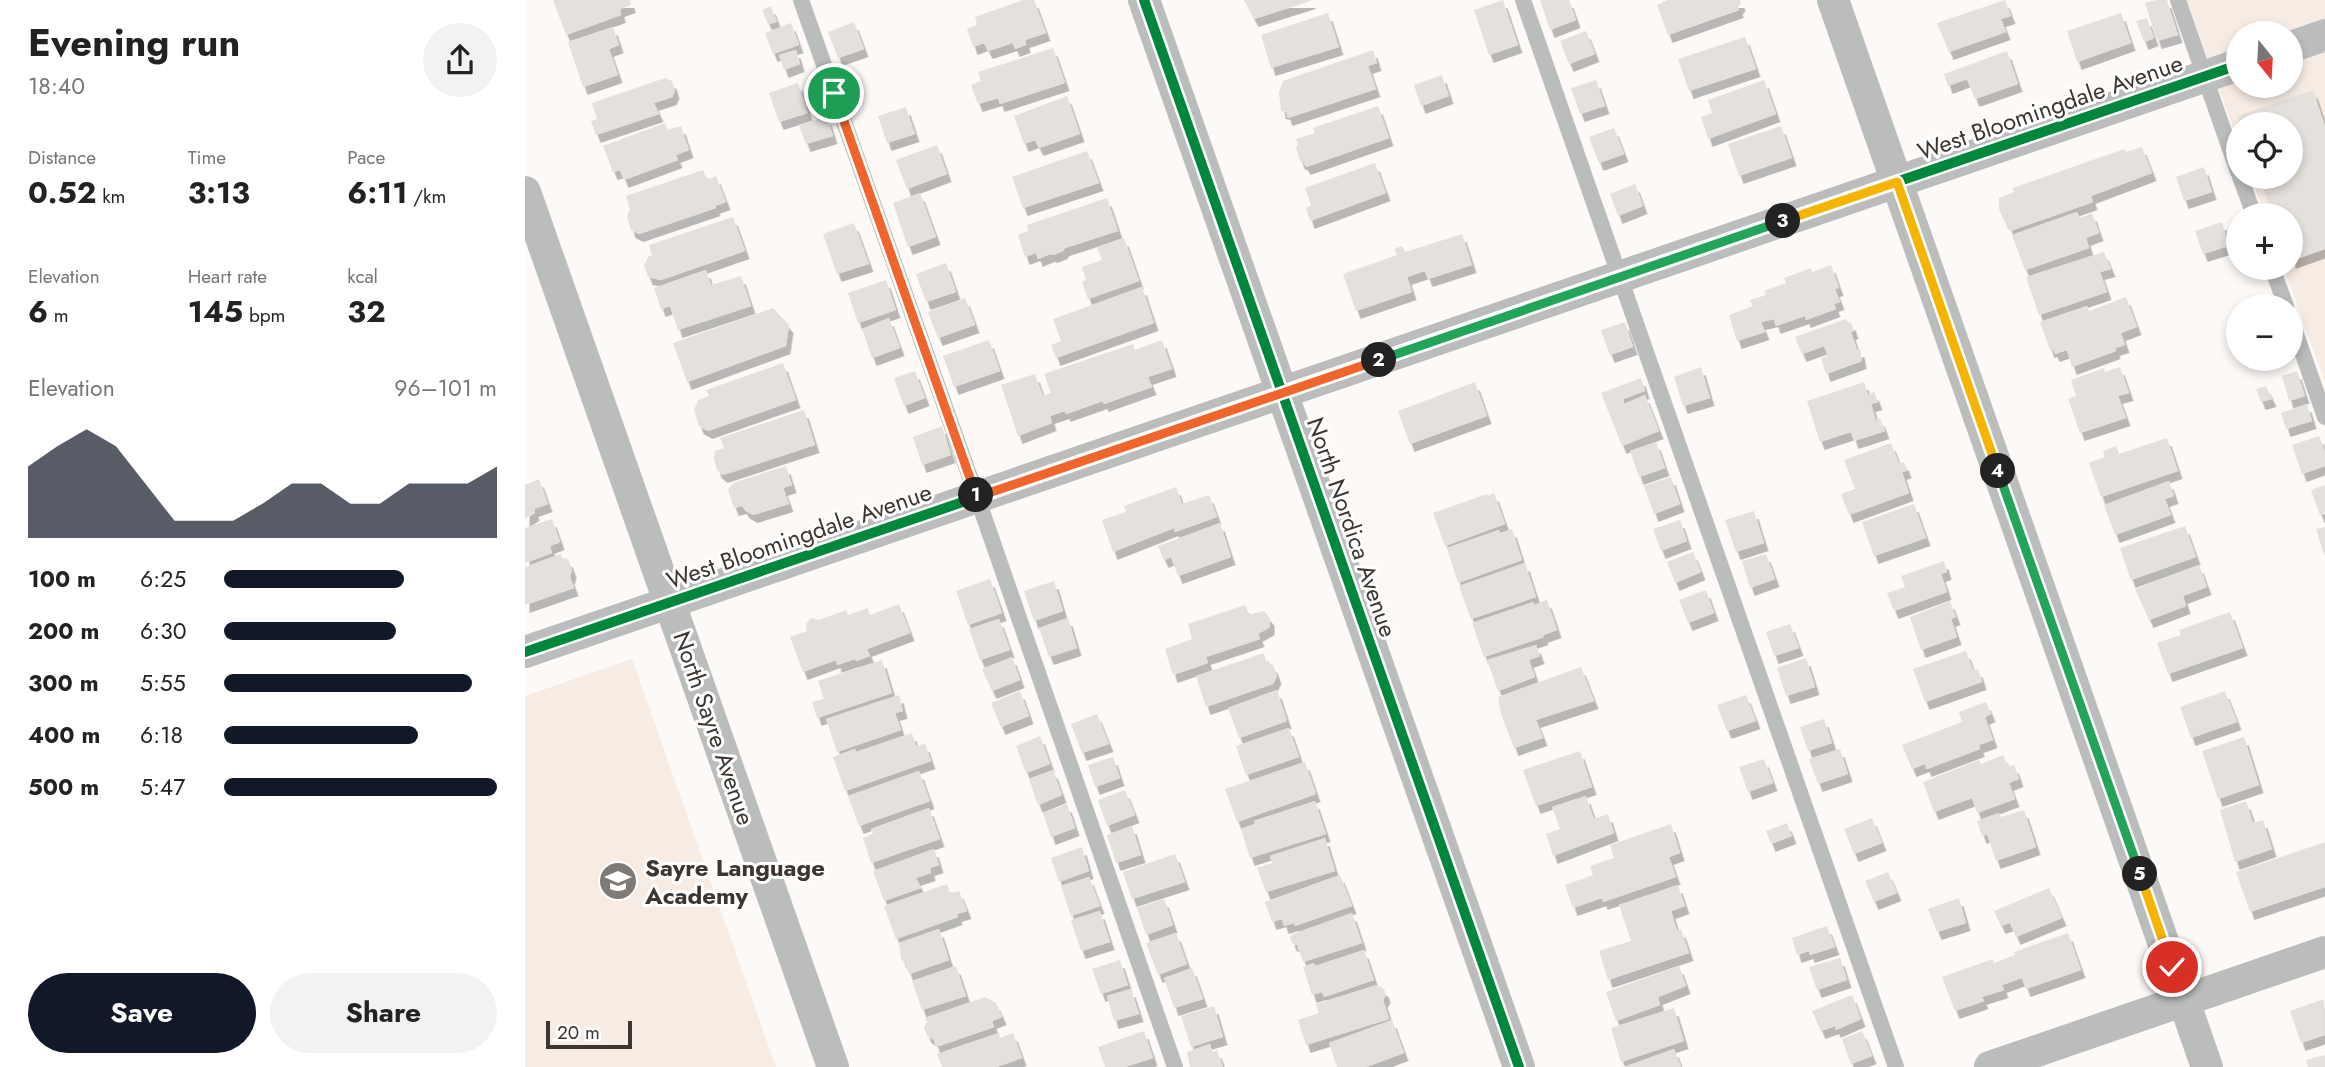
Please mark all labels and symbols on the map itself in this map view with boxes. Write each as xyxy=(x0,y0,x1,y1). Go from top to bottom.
north arrow xyxy=(2226,21,2303,98)
street label: West Bloomingdale Avenue xyxy=(1913,45,2187,169)
pin xyxy=(804,63,864,123)
pin: 3 xyxy=(1765,204,1801,238)
pin: 2 xyxy=(1361,342,1397,378)
street label: North Nordica Avenue xyxy=(1298,412,1406,642)
pin: 4 xyxy=(1981,454,2015,489)
street label: West Bloomingdale Avenue xyxy=(662,474,936,598)
pin: 1 xyxy=(959,477,993,512)
street label: North Sayre Avenue xyxy=(664,626,764,830)
place label: Sayre Language Academy xyxy=(644,850,825,913)
pin: 5 xyxy=(2123,856,2157,892)
school or university icon: Sayre Language Academy xyxy=(597,860,639,902)
pin xyxy=(2142,937,2202,997)
scale bar xyxy=(546,1018,632,1050)

